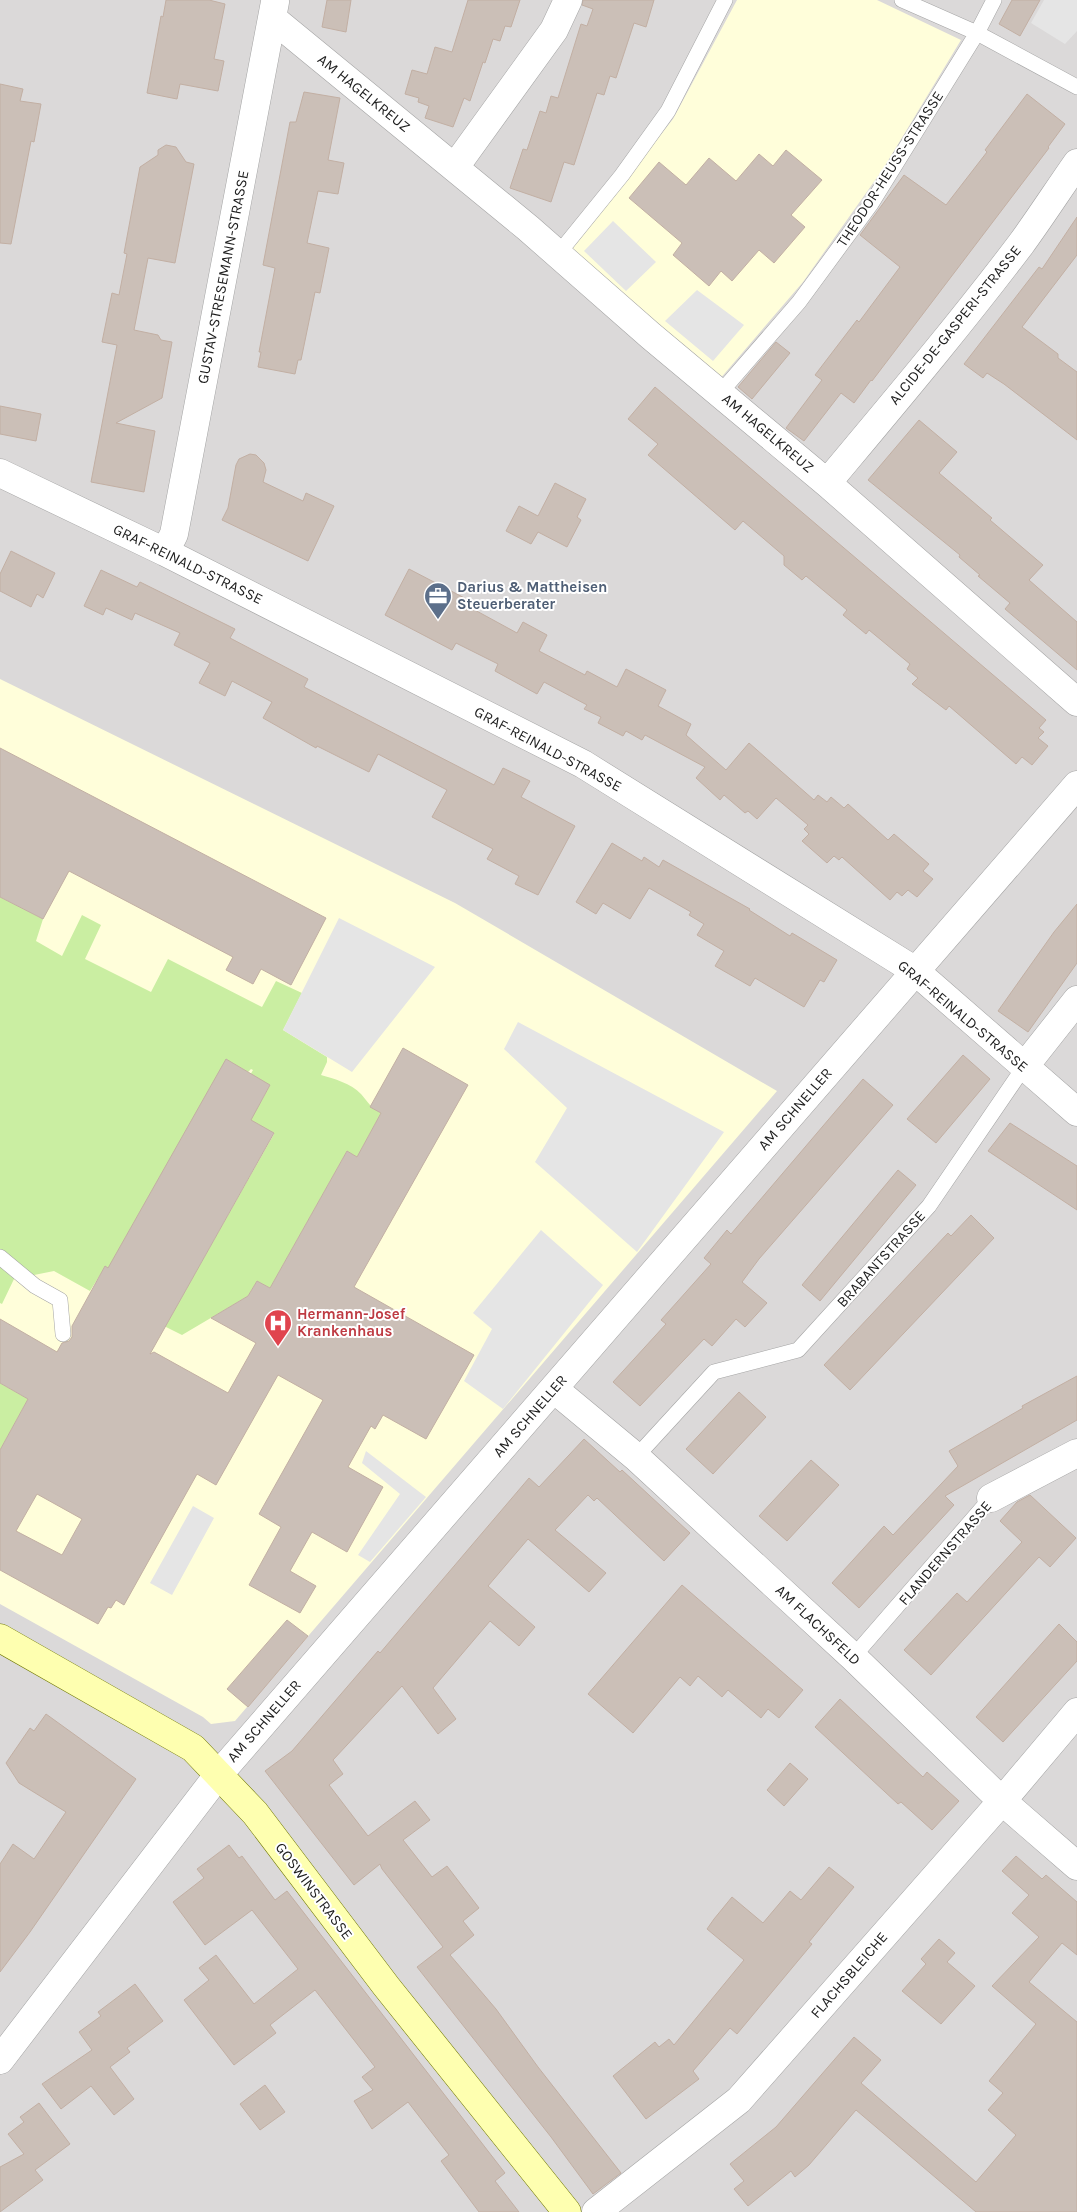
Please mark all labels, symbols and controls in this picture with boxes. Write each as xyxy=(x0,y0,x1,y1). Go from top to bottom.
street label: AM HAGELKREUZ xyxy=(314,50,414,136)
street label: THEODOR-HEUSS-STRASSE xyxy=(833,88,947,250)
street label: GUSTAV-STRESEMANN-STRASSE xyxy=(193,169,253,385)
street label: ALCIDE-DE-GASPERI-STRASSE xyxy=(885,242,1025,408)
street label: AM HAGELKREUZ xyxy=(719,389,818,477)
street label: GRAF-REINALD-STRASSE xyxy=(110,520,266,608)
place label: Darius & Mattheisen Steuerberater xyxy=(457,578,607,613)
office icon: Darius & Mattheisen Steuerberater xyxy=(423,581,453,620)
street label: GRAF-REINALD-STRASSE xyxy=(471,702,625,796)
street label: GRAF-REINALD-STRASSE xyxy=(894,956,1032,1076)
street label: AM SCHNELLER xyxy=(754,1064,836,1154)
street label: BRABANTSTRASSE xyxy=(833,1207,929,1311)
place label: Hermann-Josef Krankenhaus xyxy=(297,1305,406,1340)
hospital icon: Hermann-Josef Krankenhaus xyxy=(263,1308,293,1347)
street label: AM SCHNELLER xyxy=(489,1371,571,1461)
street label: FLANDERNSTRASSE xyxy=(895,1497,995,1609)
street label: AM FLACHSFELD xyxy=(772,1581,864,1669)
street label: AM SCHNELLER xyxy=(223,1676,305,1766)
street label: GOSWINSTRASSE xyxy=(272,1839,356,1943)
street label: FLACHSBLEICHE xyxy=(807,1928,891,2022)

